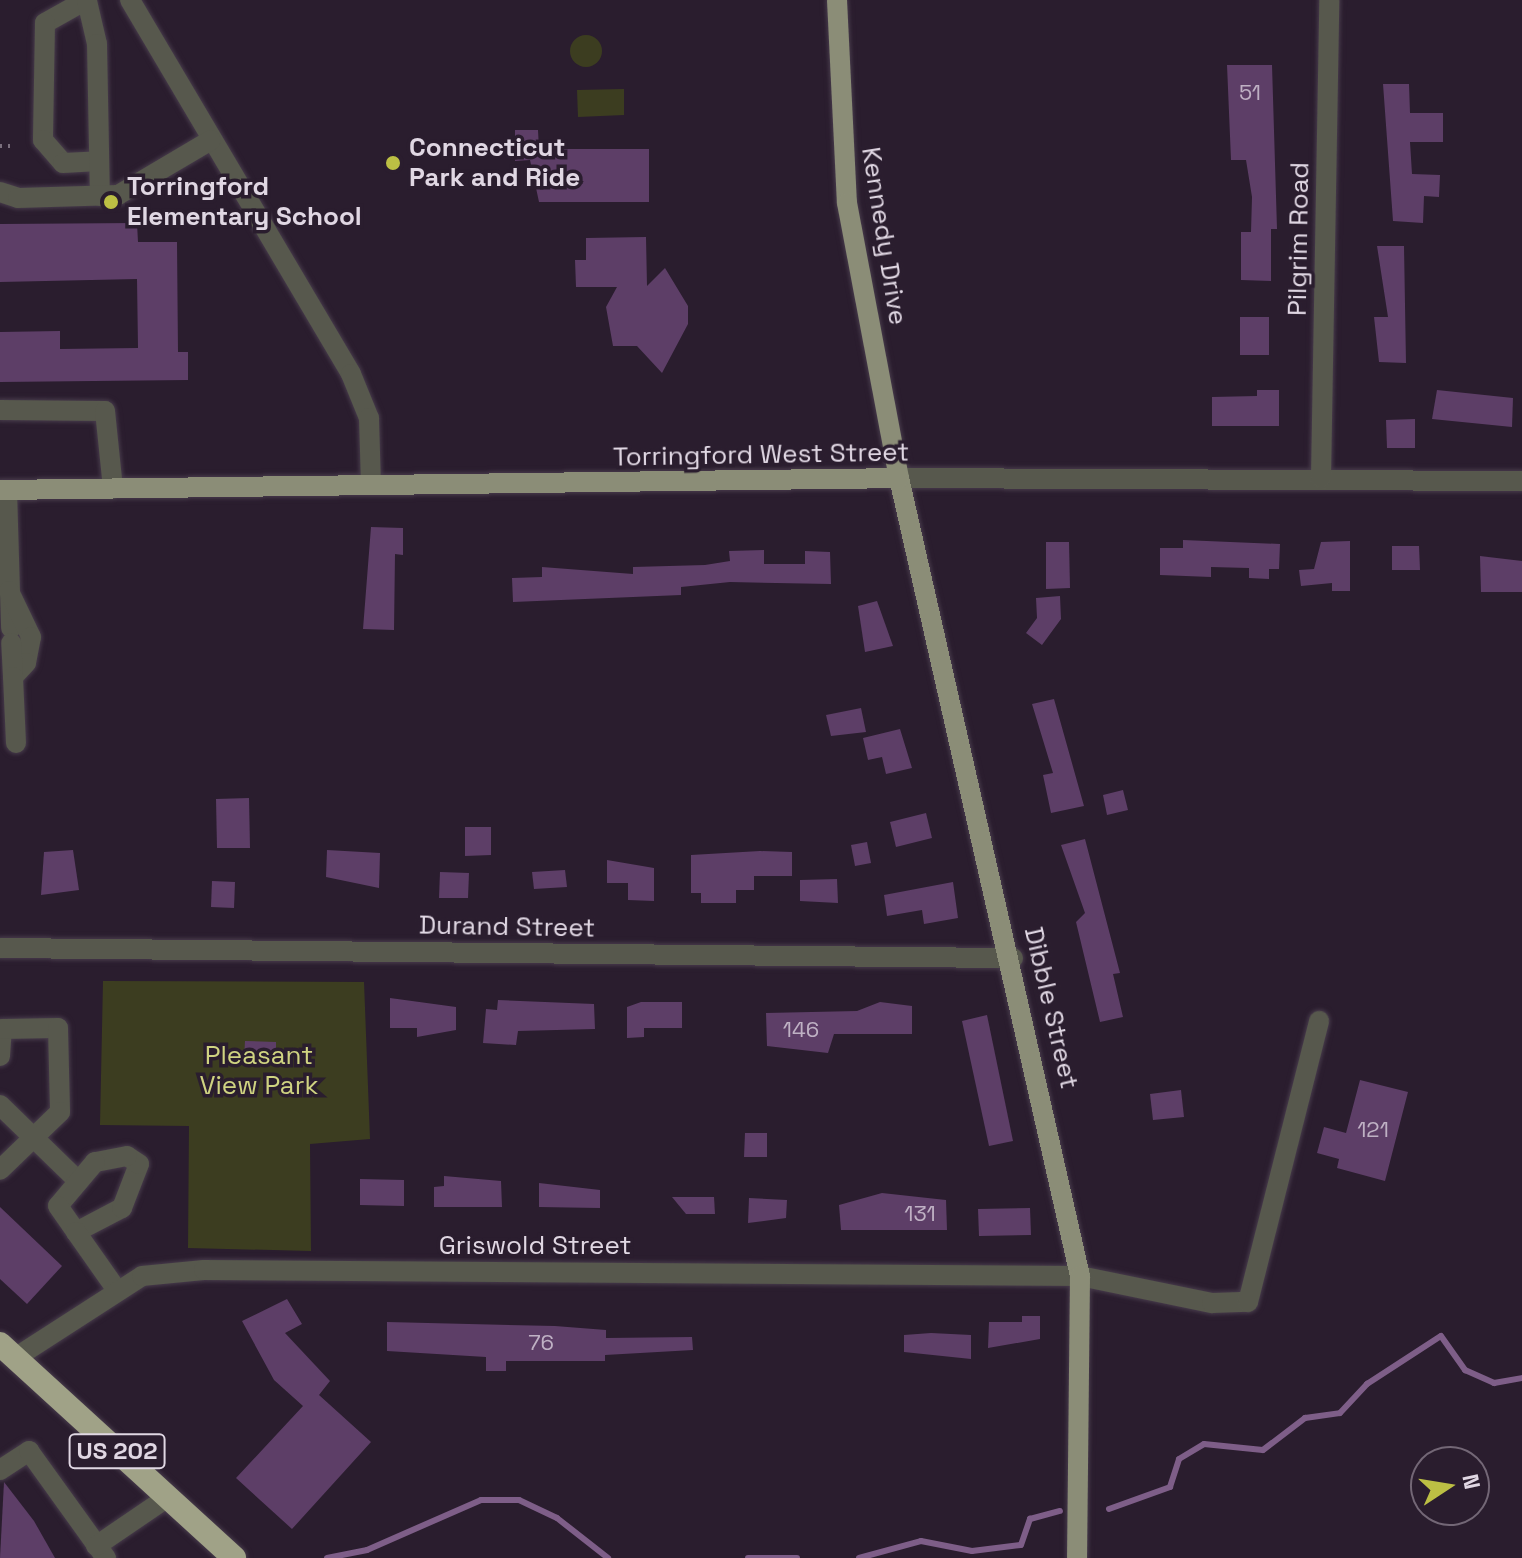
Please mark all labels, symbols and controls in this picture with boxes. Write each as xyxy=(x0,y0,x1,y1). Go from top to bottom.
house number: 51 xyxy=(1239,80,1261,106)
place label: Connecticut Park and Ride xyxy=(409,132,580,194)
street label: Kennedy Drive xyxy=(855,145,913,327)
marker: Connecticut Park and Ride xyxy=(384,154,402,172)
street label: Pilgrim Road xyxy=(1282,162,1316,316)
place label: Torringford Elementary School xyxy=(127,171,362,232)
marker: Torringford Elementary School xyxy=(102,193,120,211)
street label: Torringford West Street xyxy=(613,437,909,473)
street label: Durand Street xyxy=(419,910,595,944)
street label: Dibble Street xyxy=(1017,924,1085,1092)
house number: 146 xyxy=(783,1017,819,1043)
park label: Pleasant View Park xyxy=(199,1040,319,1102)
house number: 121 xyxy=(1357,1117,1389,1143)
house number: 131 xyxy=(904,1201,936,1227)
street label: Griswold Street xyxy=(439,1230,631,1262)
house number: 76 xyxy=(528,1330,554,1356)
road number: US 202 xyxy=(67,1431,167,1471)
north arrow xyxy=(1410,1446,1490,1526)
text: N xyxy=(1456,1471,1487,1492)

